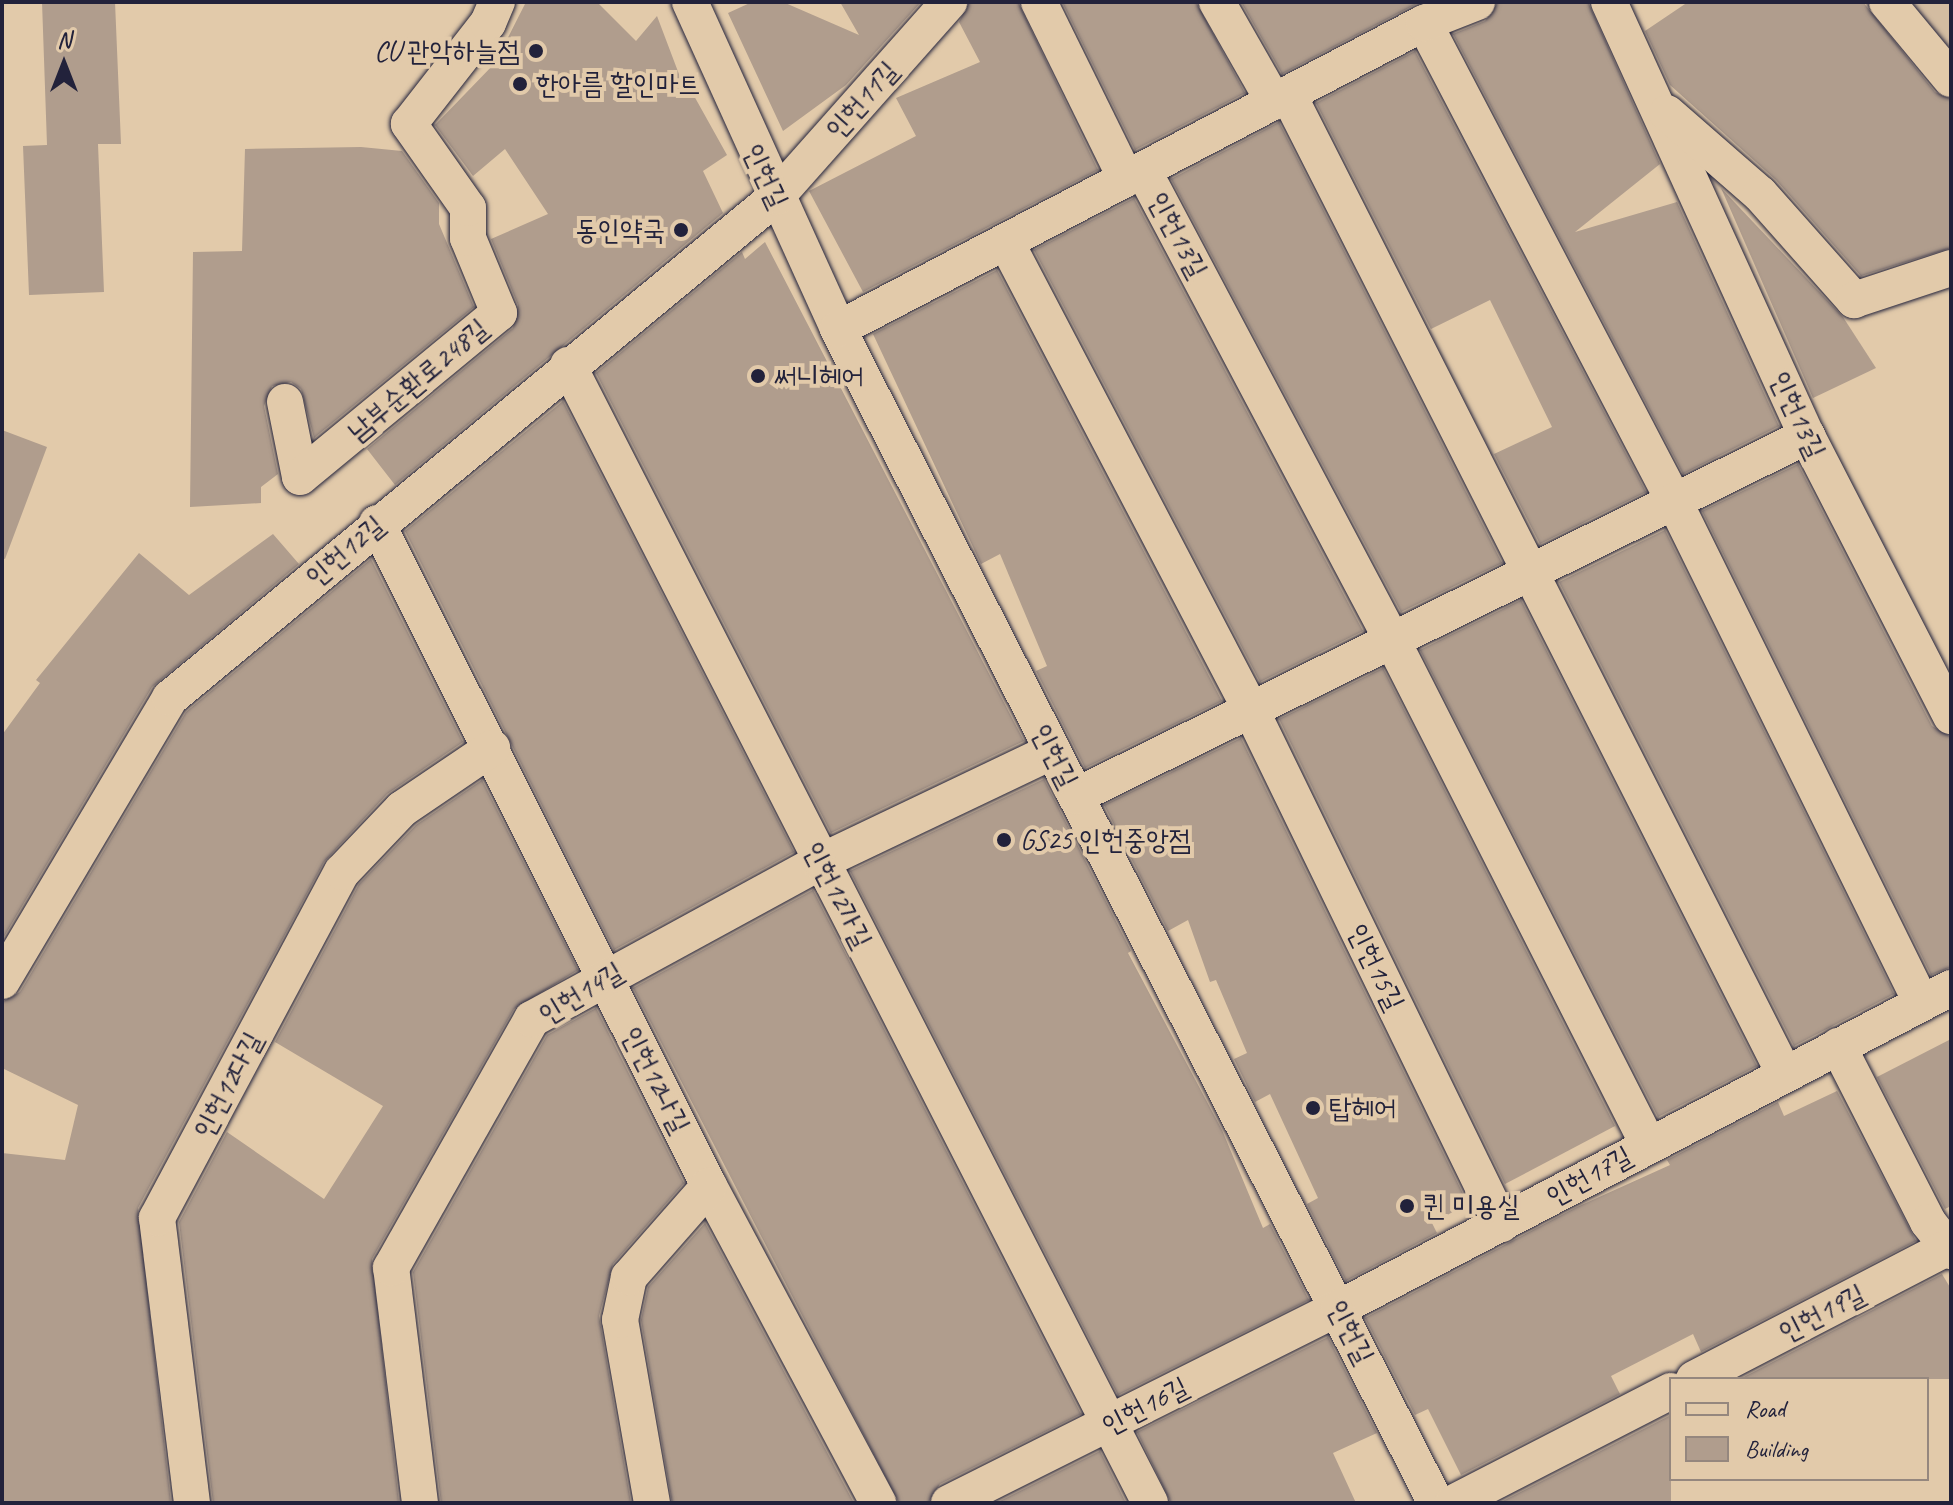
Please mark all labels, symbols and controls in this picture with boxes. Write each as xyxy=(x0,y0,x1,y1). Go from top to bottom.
north arrow xyxy=(24,24,104,104)
text: N xyxy=(57,26,71,54)
place label: CU 관악하늘점 xyxy=(374,34,520,68)
marker: CU 관악하늘점 xyxy=(527,42,545,60)
street label: 인헌11길 xyxy=(818,54,906,146)
place label: 한아름 할인마트 xyxy=(536,67,700,101)
marker: 한아름 할인마트 xyxy=(511,75,529,93)
street label: 인헌길 xyxy=(736,138,796,214)
street label: 인헌13길 xyxy=(1141,186,1215,284)
place label: 동인약국 xyxy=(575,213,665,247)
marker: 동인약국 xyxy=(672,221,690,239)
street label: 남부순환로248길 xyxy=(341,312,495,448)
place label: 써니헤어 xyxy=(774,359,864,393)
street label: 인헌13길 xyxy=(1763,366,1833,464)
marker: 써니헤어 xyxy=(749,367,767,385)
street label: 인헌12길 xyxy=(299,508,391,594)
street label: 인헌길 xyxy=(1025,718,1085,794)
place label: GS25 인헌중앙점 xyxy=(1020,823,1191,857)
marker: GS25 인헌중앙점 xyxy=(995,831,1013,849)
street label: 인헌12가길 xyxy=(797,836,879,954)
street label: 인헌15길 xyxy=(1341,918,1411,1016)
street label: 인헌14길 xyxy=(533,955,629,1031)
street label: 인헌12나길 xyxy=(615,1021,697,1139)
street label: 인헌12다길 xyxy=(186,1026,270,1144)
place label: 탑헤어 xyxy=(1329,1091,1397,1125)
marker: 탑헤어 xyxy=(1304,1099,1322,1117)
street label: 인헌17길 xyxy=(1540,1139,1638,1213)
place label: 퀸 미용실 xyxy=(1423,1189,1520,1223)
marker: 퀸 미용실 xyxy=(1398,1197,1416,1215)
street label: 인헌19길 xyxy=(1773,1277,1871,1349)
street label: 인헌길 xyxy=(1321,1294,1381,1370)
street label: 인헌16길 xyxy=(1096,1370,1194,1442)
legend xyxy=(1669,1377,1929,1481)
text: Road xyxy=(1745,1394,1785,1424)
text: Building xyxy=(1745,1434,1808,1464)

